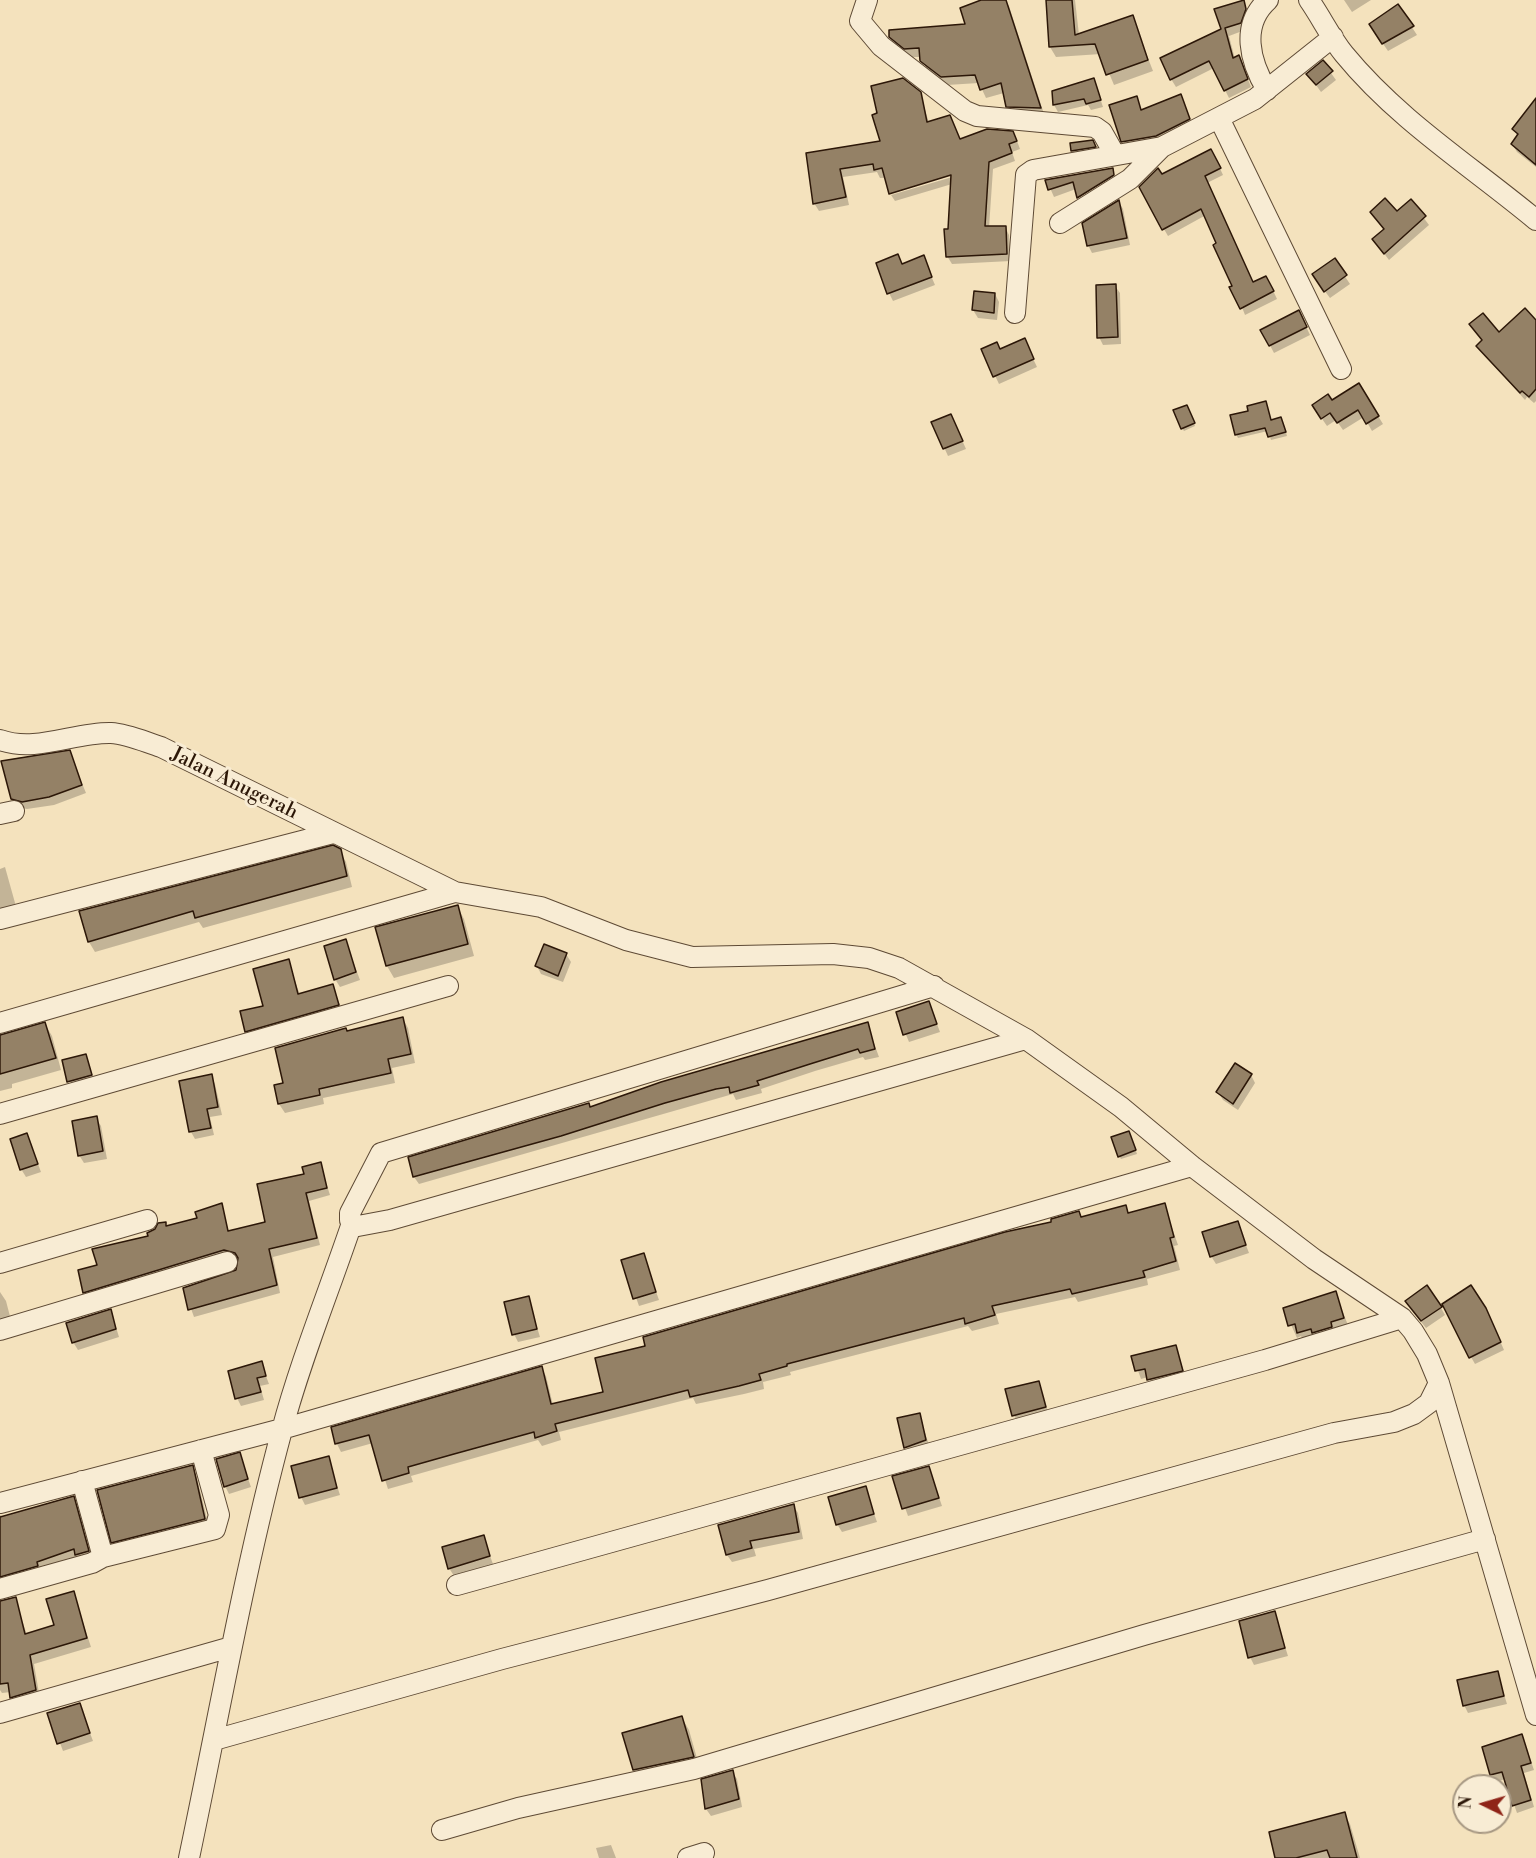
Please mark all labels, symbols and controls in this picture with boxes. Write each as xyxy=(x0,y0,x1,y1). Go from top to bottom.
street label: Jalan Anugerah xyxy=(166,743,302,825)
north arrow xyxy=(1452,1774,1512,1834)
text: N xyxy=(1456,1795,1477,1810)

